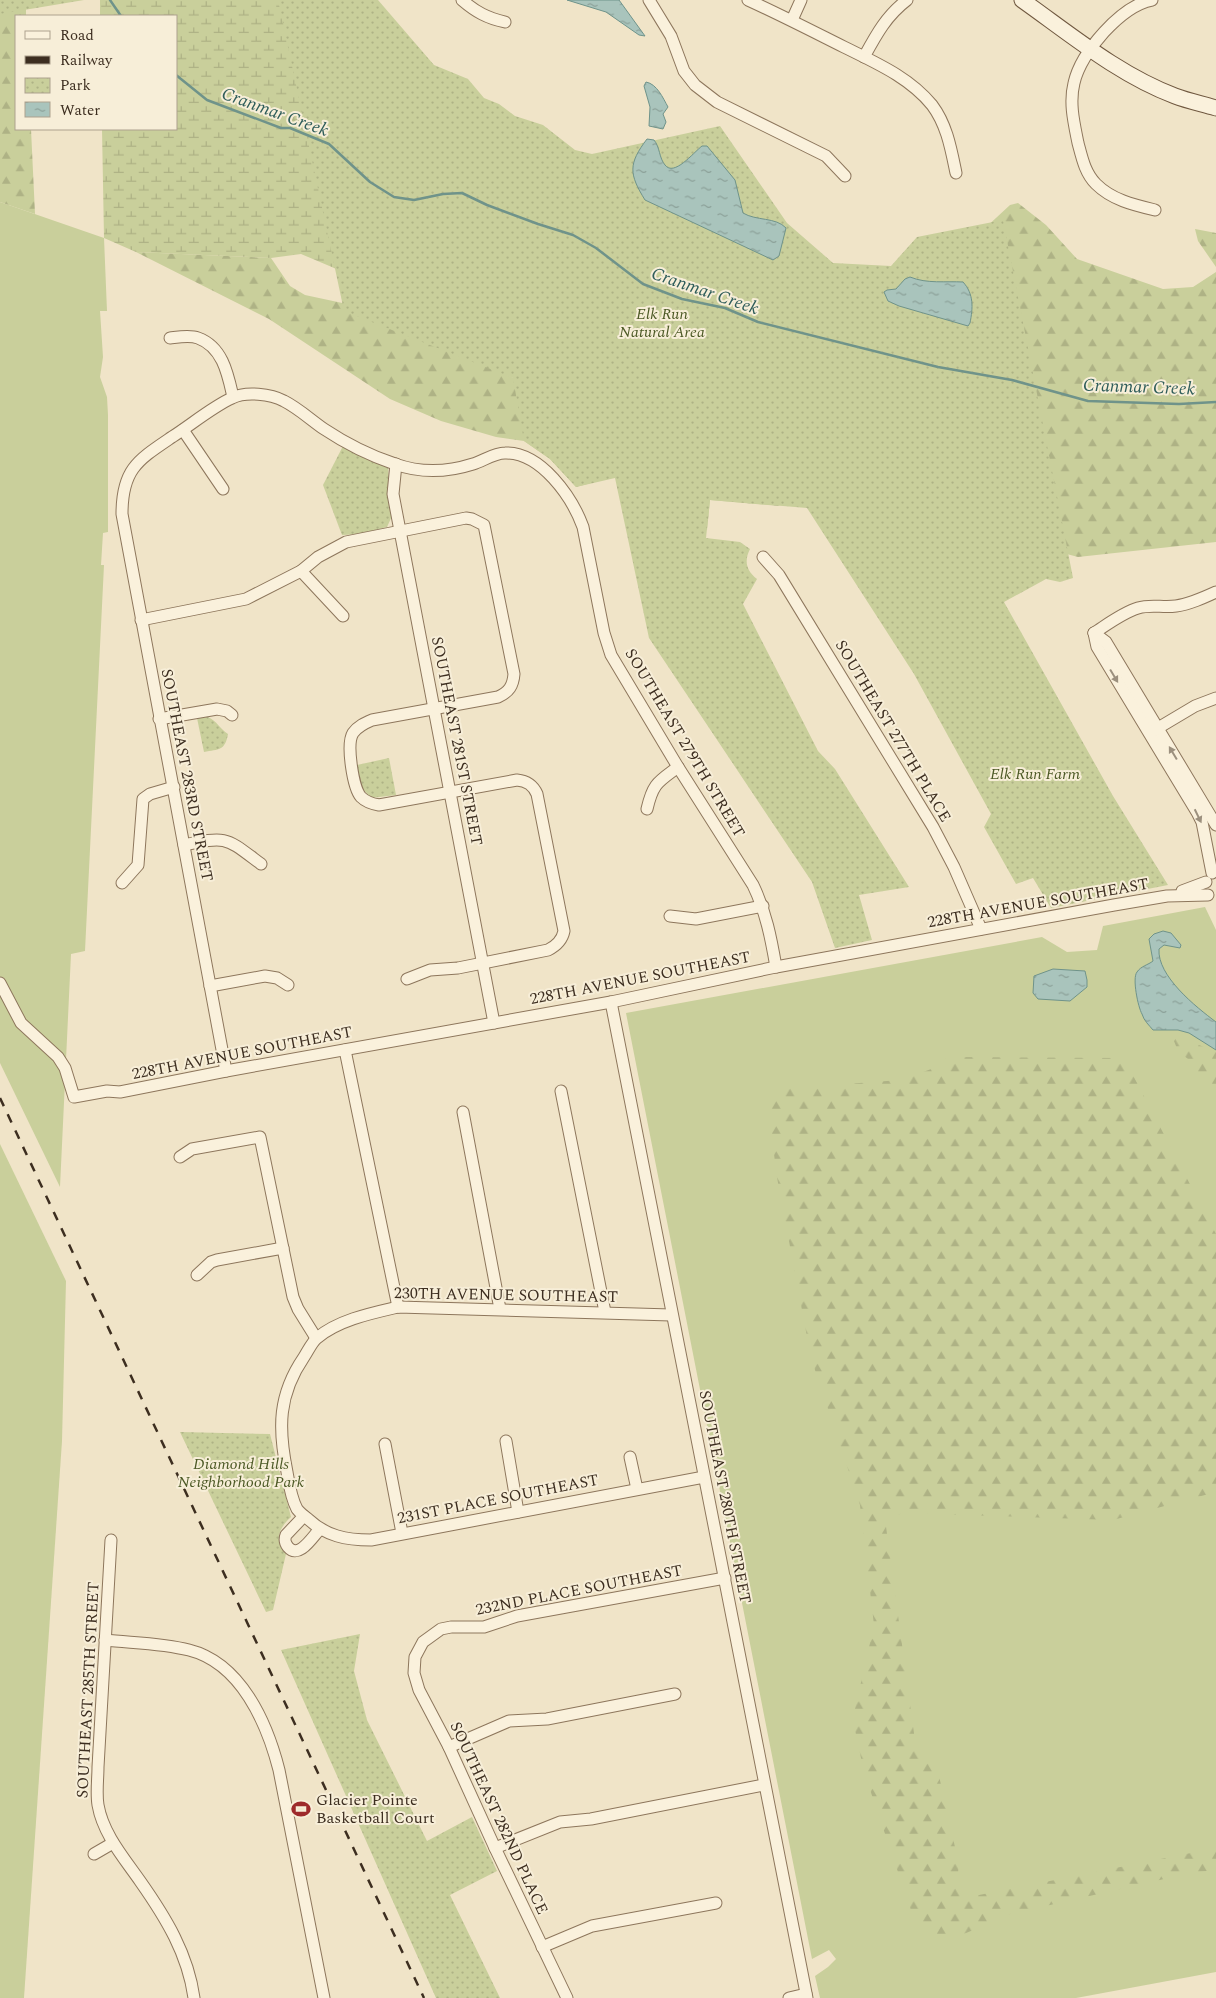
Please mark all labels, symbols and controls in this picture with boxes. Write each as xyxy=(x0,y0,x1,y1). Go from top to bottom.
legend xyxy=(15,15,178,130)
text: Road xyxy=(60,24,94,47)
text: Railway xyxy=(60,49,113,72)
text: Park xyxy=(60,74,91,97)
water label: Cranmar Creek xyxy=(218,80,333,144)
text: Water xyxy=(60,99,100,122)
water label: Cranmar Creek xyxy=(648,260,763,322)
park label: Elk Run Natural Area xyxy=(619,302,705,344)
water label: Cranmar Creek xyxy=(1082,372,1196,402)
street label: SOUTHEAST 281ST STREET xyxy=(425,634,489,848)
street label: SOUTHEAST 277TH PLACE xyxy=(829,635,957,827)
street label: SOUTHEAST 279TH STREET xyxy=(619,644,751,842)
street label: SOUTHEAST 283RD STREET xyxy=(155,667,219,884)
one-way arrow xyxy=(1110,670,1119,683)
one-way arrow xyxy=(1169,747,1178,760)
park label: Elk Run Farm xyxy=(990,762,1081,786)
one-way arrow xyxy=(1194,808,1202,823)
street label: 228TH AVENUE SOUTHEAST xyxy=(926,872,1151,934)
street label: 228TH AVENUE SOUTHEAST xyxy=(528,945,753,1011)
street label: 228TH AVENUE SOUTHEAST xyxy=(130,1020,355,1086)
street label: 230TH AVENUE SOUTHEAST xyxy=(394,1281,619,1309)
street label: SOUTHEAST 280TH STREET xyxy=(693,1388,758,1606)
park label: Diamond Hills Neighborhood Park xyxy=(178,1452,305,1494)
street label: 231ST PLACE SOUTHEAST xyxy=(395,1468,601,1530)
street label: 232ND PLACE SOUTHEAST xyxy=(474,1558,685,1622)
street label: SOUTHEAST 285TH STREET xyxy=(70,1581,106,1799)
street label: SOUTHEAST 282ND PLACE xyxy=(444,1718,554,1918)
place label: Glacier Pointe Basketball Court xyxy=(316,1788,435,1830)
sports icon: Glacier Pointe Basketball Court xyxy=(290,1798,312,1820)

